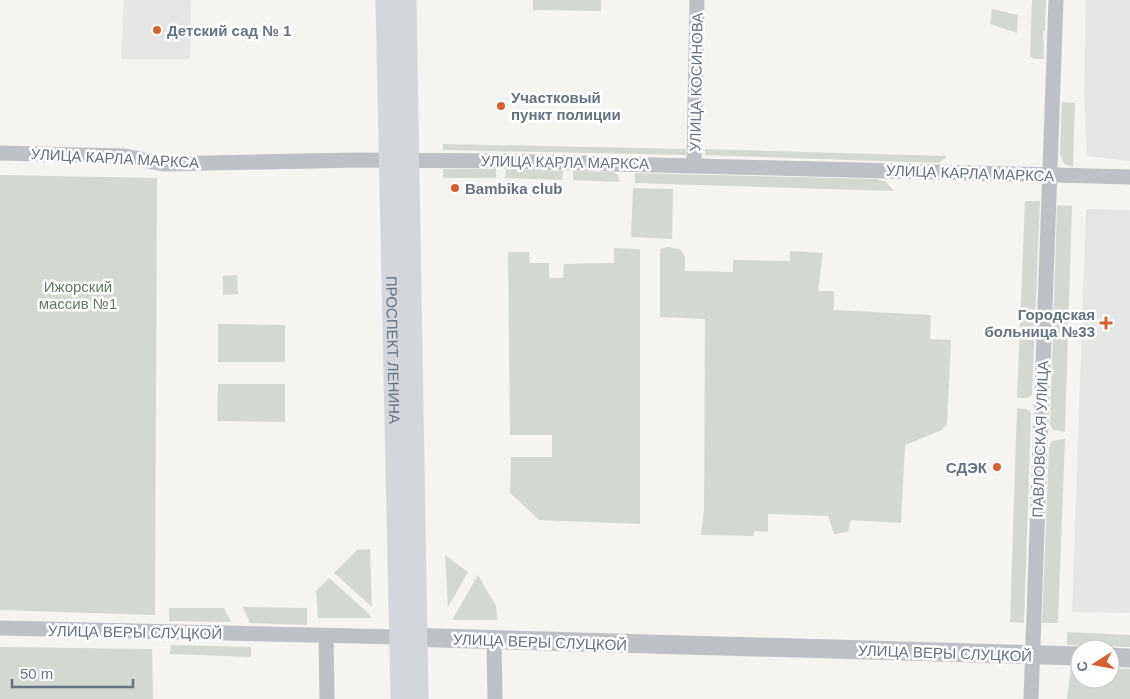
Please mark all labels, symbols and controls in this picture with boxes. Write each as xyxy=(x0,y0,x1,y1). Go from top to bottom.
street label: УЛИЦА КОСИНОВА xyxy=(686,12,706,152)
place label: Детский сад № 1 xyxy=(167,22,291,39)
marker: Детский сад № 1 xyxy=(151,24,163,36)
place label: Участковый пункт полиции xyxy=(511,89,621,123)
marker: Участковый пункт полиции xyxy=(495,100,507,112)
street label: УЛИЦА КАРЛА МАРКСА xyxy=(30,145,200,171)
street label: УЛИЦА КАРЛА МАРКСА xyxy=(481,152,649,172)
street label: УЛИЦА КАРЛА МАРКСА xyxy=(886,162,1054,184)
place label: Bambika club xyxy=(465,180,563,197)
marker: Bambika club xyxy=(449,182,461,194)
street label: ПРОСПЕКТ ЛЕНИНА xyxy=(383,276,404,424)
park label: Ижорский массив №1 xyxy=(39,278,117,312)
place label: Городская больница №33 xyxy=(985,306,1095,340)
marker: Городская больница №33 xyxy=(1099,316,1113,330)
street label: ПАВЛОВСКАЯ УЛИЦА xyxy=(1029,360,1051,518)
place label: СДЭК xyxy=(946,459,988,476)
marker: СДЭК xyxy=(991,461,1003,473)
street label: УЛИЦА ВЕРЫ СЛУЦКОЙ xyxy=(48,622,222,642)
street label: УЛИЦА ВЕРЫ СЛУЦКОЙ xyxy=(453,630,627,654)
north arrow xyxy=(1070,639,1120,689)
street label: УЛИЦА ВЕРЫ СЛУЦКОЙ xyxy=(858,641,1032,665)
scale bar xyxy=(12,656,134,688)
text: С xyxy=(1073,660,1091,673)
text: 50 m xyxy=(20,665,53,682)

